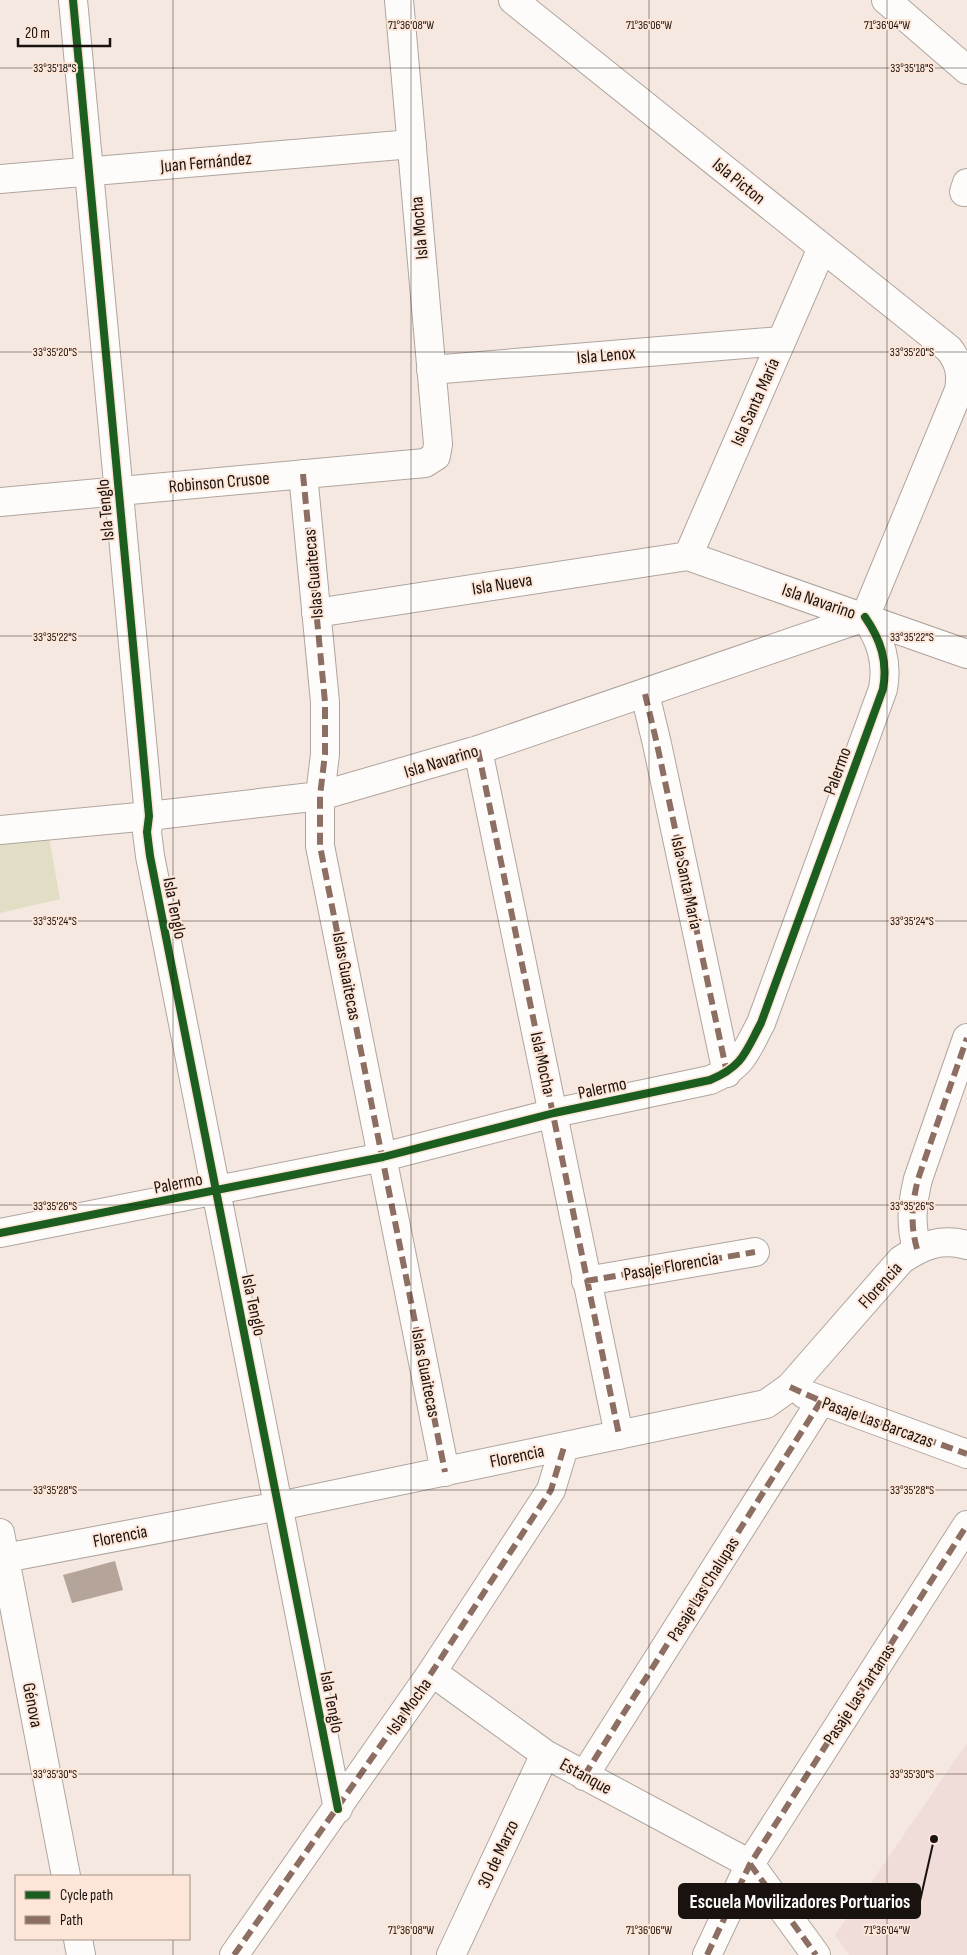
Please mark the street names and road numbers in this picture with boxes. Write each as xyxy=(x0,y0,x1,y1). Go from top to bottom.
street label: Juan Fernández xyxy=(159,148,253,177)
street label: Isla Picton xyxy=(708,154,769,209)
street label: Isla Mocha xyxy=(406,195,433,260)
street label: Isla Lenox xyxy=(576,342,636,369)
street label: Isla Santa María xyxy=(727,355,784,449)
street label: Robinson Crusoe xyxy=(168,468,270,497)
street label: Isla Tenglo xyxy=(92,478,119,542)
street label: Islas Guaitecas xyxy=(299,528,328,619)
street label: Isla Nueva xyxy=(470,569,534,600)
street label: Isla Navarino xyxy=(779,579,858,624)
street label: Isla Navarino xyxy=(401,740,481,783)
street label: Palermo xyxy=(819,745,856,798)
street label: Isla Santa María xyxy=(666,835,707,931)
street label: Isla Tenglo xyxy=(158,876,191,941)
street label: Islas Guaitecas xyxy=(328,930,365,1022)
street label: Isla Mocha xyxy=(526,1030,559,1096)
street label: Palermo xyxy=(576,1073,628,1104)
street label: Palermo xyxy=(152,1169,204,1198)
street label: Pasaje Florencia xyxy=(622,1248,720,1285)
street label: Florencia xyxy=(854,1258,907,1313)
street label: Isla Tenglo xyxy=(237,1272,270,1338)
street label: Islas Guaitecas xyxy=(407,1327,444,1419)
street label: Pasaje Las Barcazas xyxy=(819,1393,937,1452)
street label: Florencia xyxy=(488,1440,546,1472)
street label: Florencia xyxy=(91,1521,149,1552)
street label: Pasaje Las Chalupas xyxy=(663,1533,744,1645)
street label: Pasaje Las Tartanas xyxy=(819,1640,900,1749)
street label: Isla Tenglo xyxy=(315,1670,348,1735)
street label: Isla Mocha xyxy=(383,1674,436,1738)
street label: Génova xyxy=(18,1681,47,1729)
street label: Estanque xyxy=(556,1754,615,1799)
street label: 30 de Marzo xyxy=(474,1817,523,1892)

